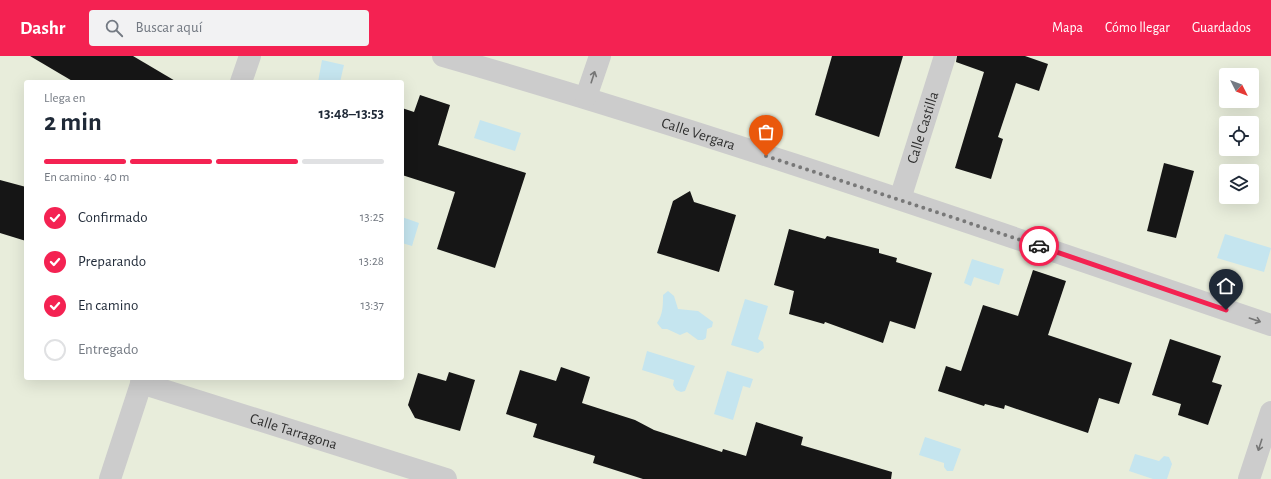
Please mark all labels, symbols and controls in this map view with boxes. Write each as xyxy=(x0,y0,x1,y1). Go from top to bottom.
search box xyxy=(89,10,369,46)
icon: search xyxy=(103,17,125,39)
text: Dashr xyxy=(20,19,65,38)
text: Buscar aquí xyxy=(135,20,202,35)
text: Mapa xyxy=(1052,21,1083,35)
text: Cómo llegar xyxy=(1105,21,1170,35)
text: Guardados xyxy=(1192,21,1251,35)
north arrow xyxy=(1219,68,1259,108)
map controls xyxy=(1219,68,1259,204)
one-way arrow xyxy=(590,70,597,83)
street label: Calle Castilla xyxy=(905,90,941,165)
text: Llega en xyxy=(44,92,86,105)
text: 13:48–13:53 xyxy=(319,106,384,121)
text: 2 min xyxy=(44,109,102,135)
street label: Calle Vergara xyxy=(659,115,737,153)
pin xyxy=(749,115,783,156)
button: locate xyxy=(1219,116,1259,156)
icon: bag xyxy=(755,121,777,143)
button: layers xyxy=(1219,164,1259,204)
text: En camino · 40 m xyxy=(44,171,129,184)
icon: check xyxy=(44,207,66,229)
text: Confirmado xyxy=(78,210,148,225)
text: 13:25 xyxy=(360,211,384,224)
courier xyxy=(1019,226,1059,266)
icon: car xyxy=(1028,235,1050,257)
icon: check xyxy=(44,251,66,273)
text: Preparando xyxy=(78,254,146,269)
text: 13:28 xyxy=(359,255,384,268)
pin xyxy=(1209,269,1243,310)
icon: home xyxy=(1215,275,1237,297)
icon: check xyxy=(44,295,66,317)
text: En camino xyxy=(78,298,138,313)
text: 13:37 xyxy=(360,299,384,312)
one-way arrow xyxy=(1249,316,1261,324)
text: Entregado xyxy=(78,342,138,357)
street label: Calle Tarragona xyxy=(248,411,339,452)
one-way arrow xyxy=(1256,439,1263,452)

